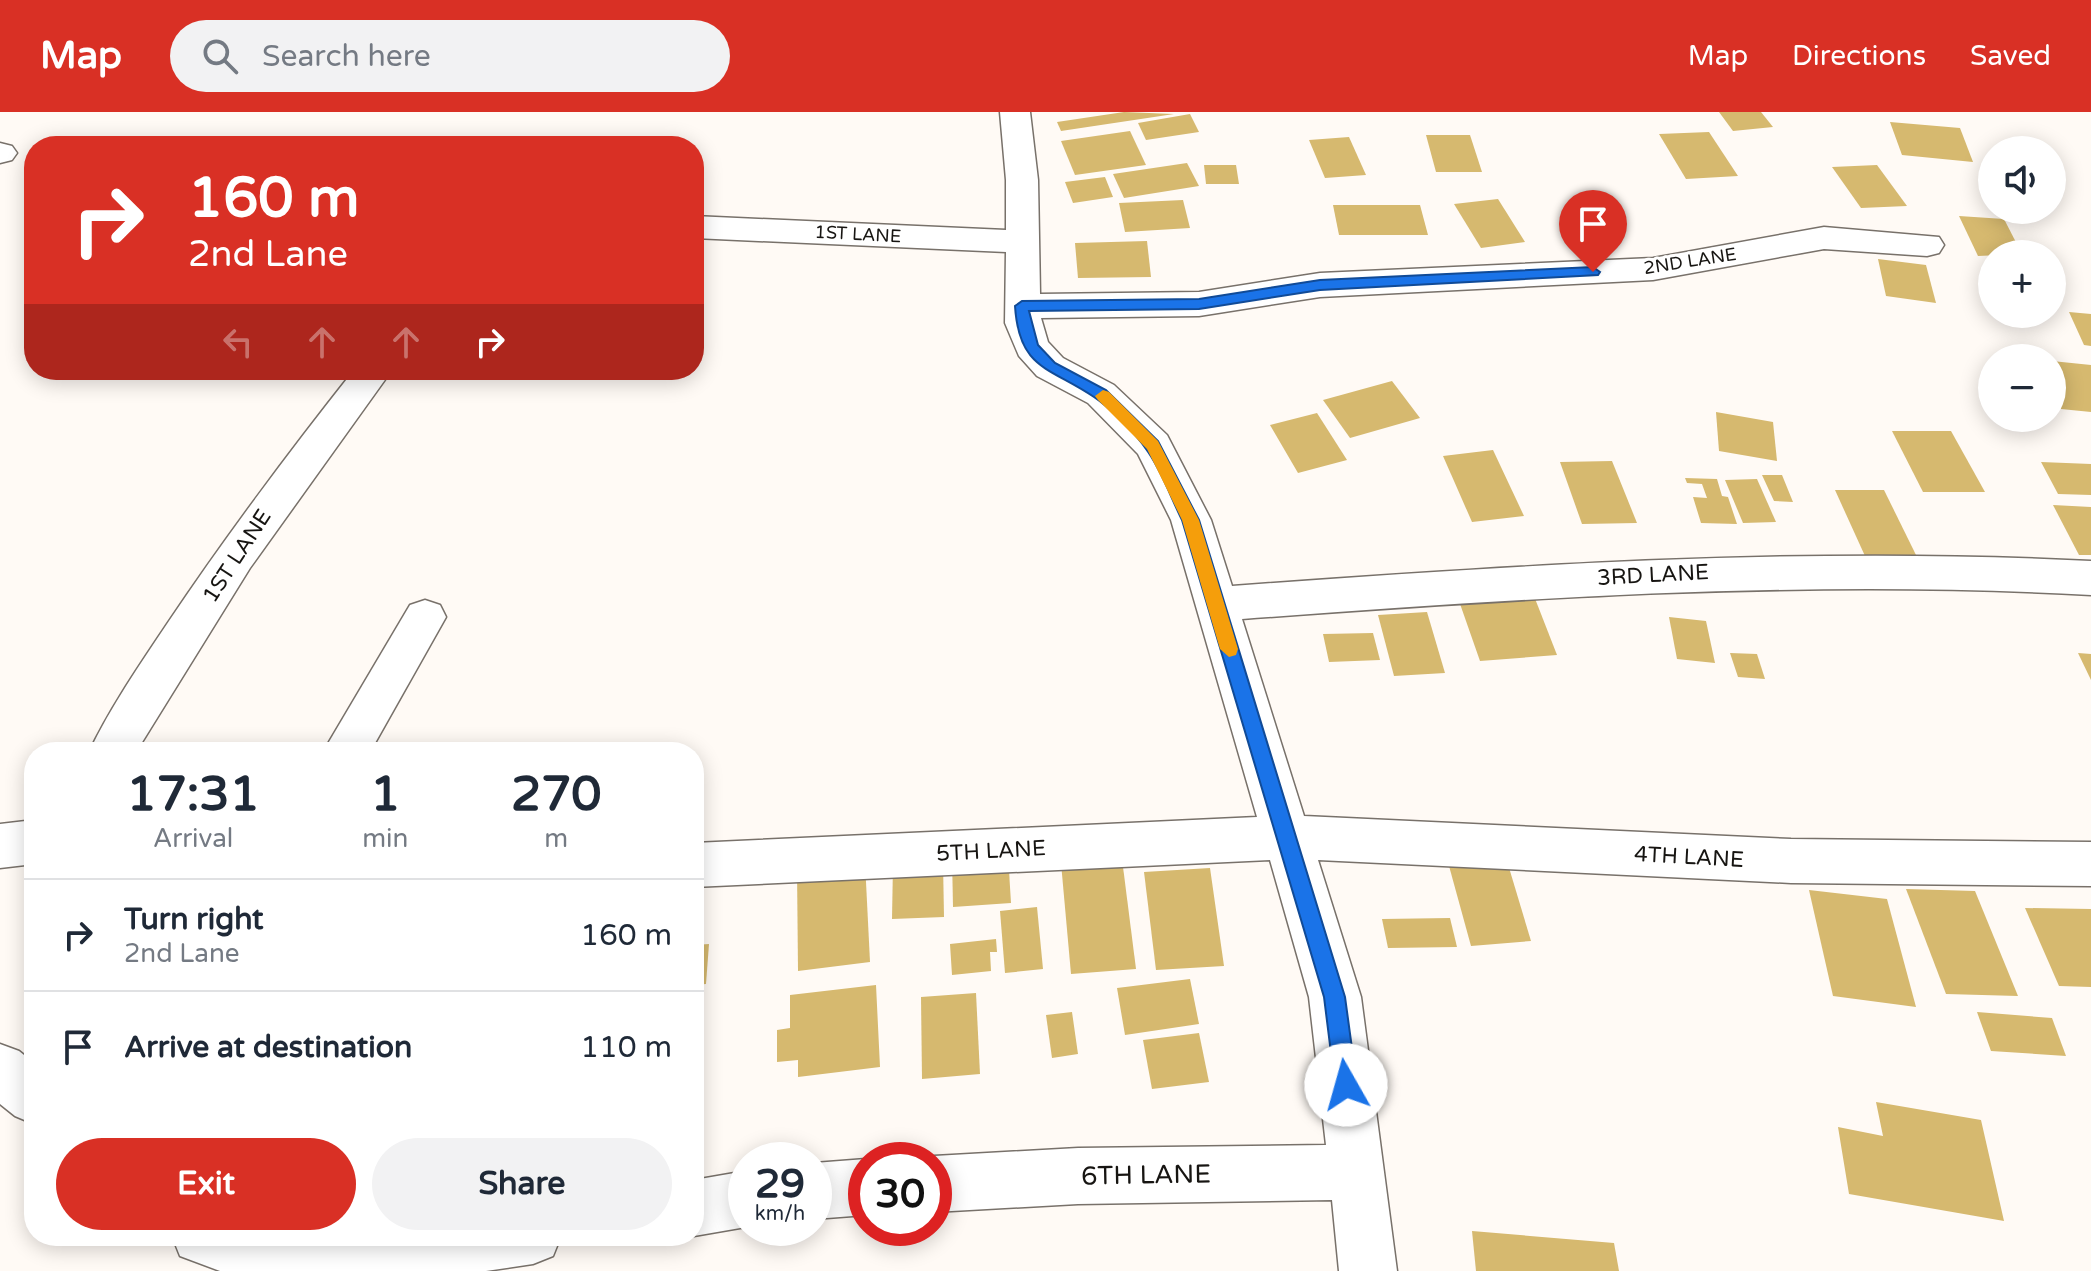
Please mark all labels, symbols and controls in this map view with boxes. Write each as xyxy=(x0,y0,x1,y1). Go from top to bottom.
search box xyxy=(170,20,730,92)
text: Map xyxy=(40,33,122,79)
icon: search xyxy=(198,34,242,78)
text: Search here xyxy=(262,38,431,75)
text: Map xyxy=(1688,39,1748,73)
text: Directions xyxy=(1792,39,1926,73)
text: Saved xyxy=(1970,39,2051,73)
map controls xyxy=(1978,136,2066,432)
button: sound xyxy=(1978,136,2066,224)
text: 160 m xyxy=(188,165,359,232)
icon: right xyxy=(56,168,160,272)
pin xyxy=(1559,190,1627,272)
icon: arrive xyxy=(1571,202,1615,246)
street label: 1ST LANE xyxy=(814,221,902,247)
text: 2nd Lane xyxy=(188,233,348,276)
button: + xyxy=(1978,240,2066,328)
street label: 2ND LANE xyxy=(1642,243,1738,279)
icon: left xyxy=(216,320,260,364)
icon: ahead xyxy=(300,320,344,364)
icon: ahead xyxy=(384,320,428,364)
icon: right xyxy=(468,320,512,364)
button: − xyxy=(1978,344,2066,432)
street label: 1ST LANE xyxy=(197,504,277,608)
street label: 3RD LANE xyxy=(1596,559,1710,591)
text: 17:31 xyxy=(127,766,260,824)
text: 1 xyxy=(370,766,400,824)
text: 270 xyxy=(511,766,601,824)
text: Arrival xyxy=(153,823,233,854)
text: min xyxy=(362,823,408,854)
text: m xyxy=(544,823,568,854)
street label: 5TH LANE xyxy=(935,835,1047,867)
street label: 4TH LANE xyxy=(1633,841,1745,873)
text: Turn right xyxy=(124,901,264,938)
icon: right xyxy=(56,913,100,957)
text: 160 m xyxy=(580,917,672,954)
text: 2nd Lane xyxy=(124,938,239,969)
icon: arrive xyxy=(56,1025,100,1069)
text: Arrive at destination xyxy=(124,1029,412,1066)
text: 110 m xyxy=(580,1029,672,1066)
position arrow xyxy=(1304,1043,1388,1127)
button: Exit xyxy=(56,1138,356,1230)
button: Share xyxy=(372,1138,672,1230)
speed limit sign: 30 xyxy=(848,1142,952,1246)
street label: 6TH LANE xyxy=(1081,1158,1211,1192)
text: 29 xyxy=(755,1160,805,1208)
text: km/h xyxy=(755,1202,805,1226)

